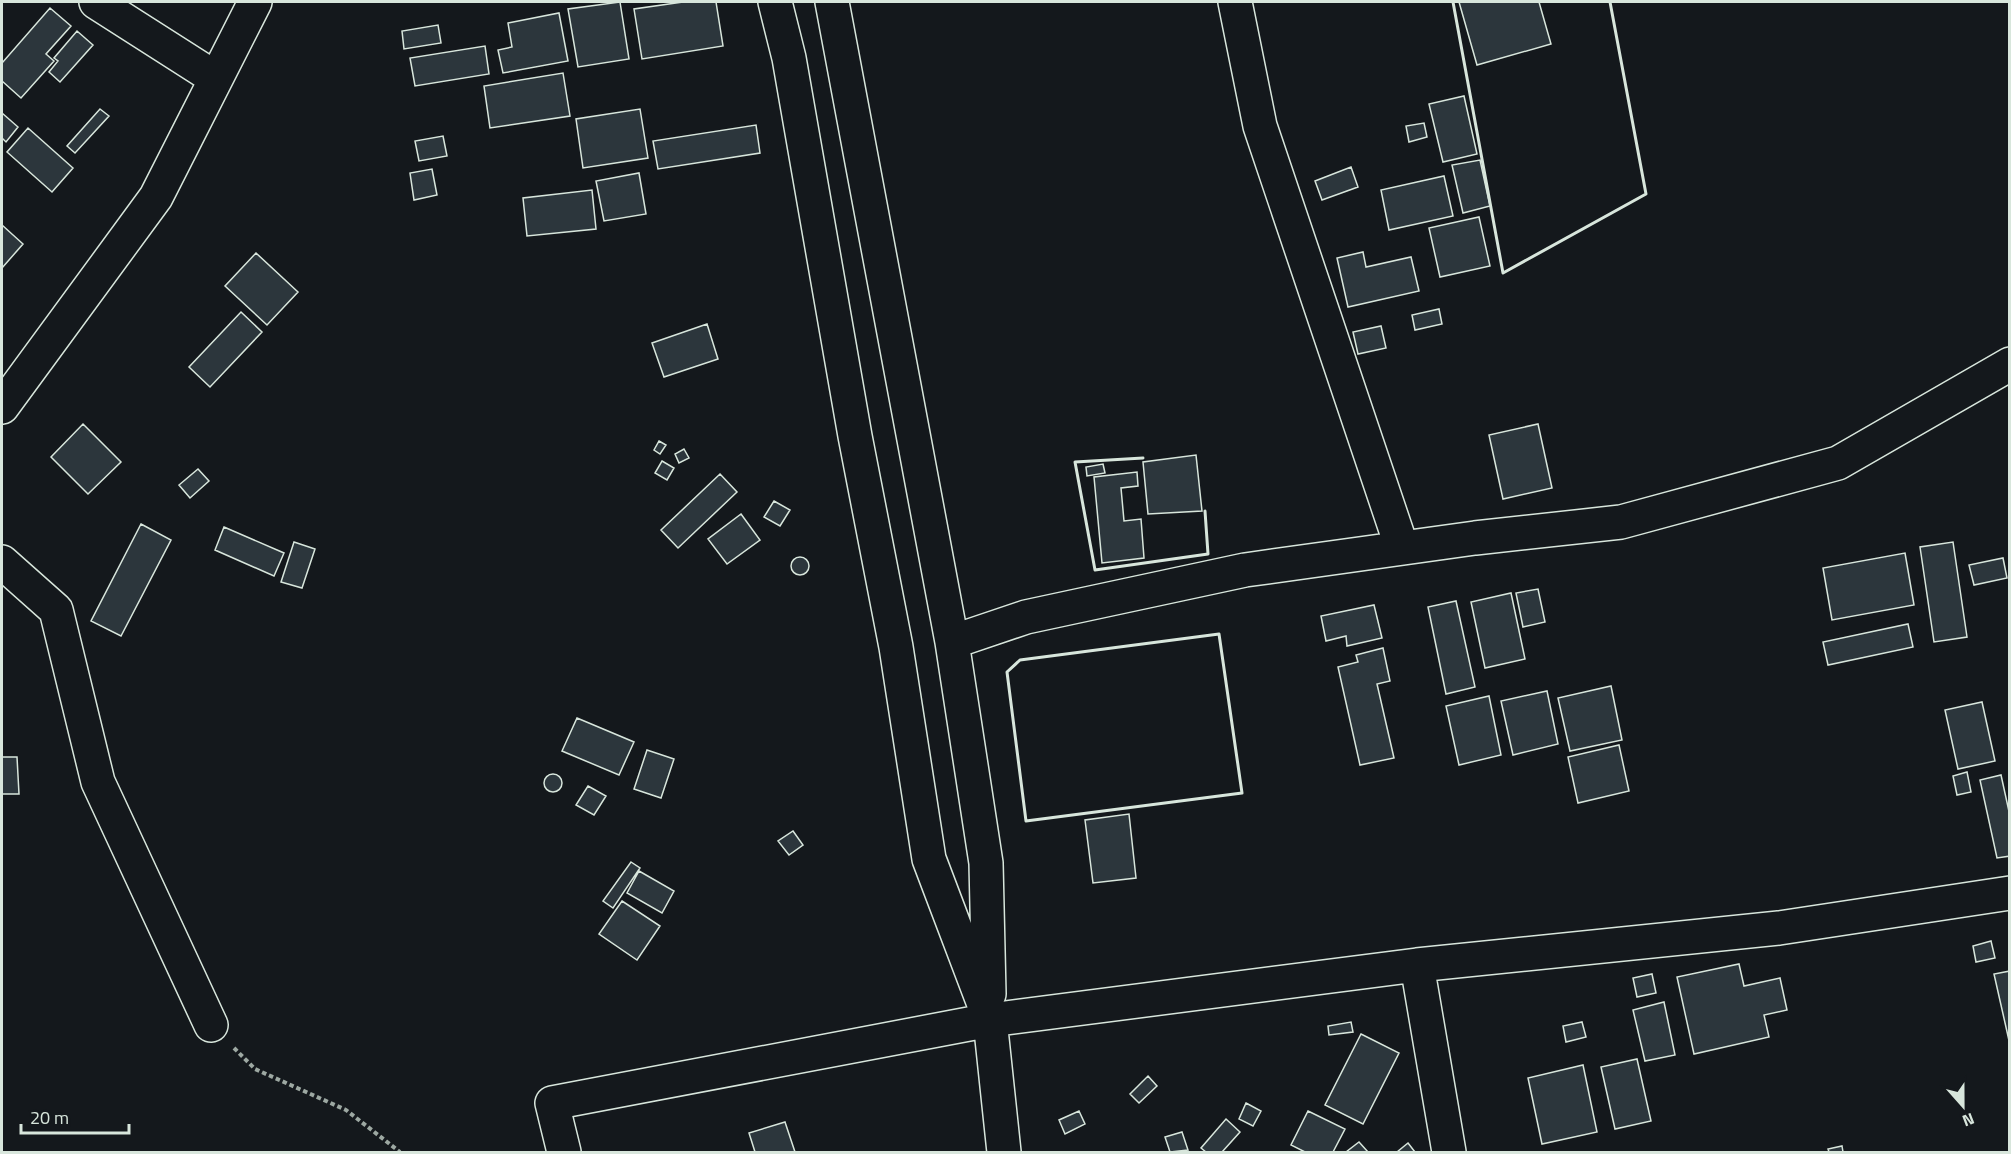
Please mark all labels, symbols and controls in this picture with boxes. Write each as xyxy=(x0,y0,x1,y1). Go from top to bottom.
north arrow xyxy=(1933,1076,1993,1136)
scale bar xyxy=(21,1097,129,1135)
text: 20 m xyxy=(30,1104,69,1131)
text: N xyxy=(1959,1107,1978,1133)

